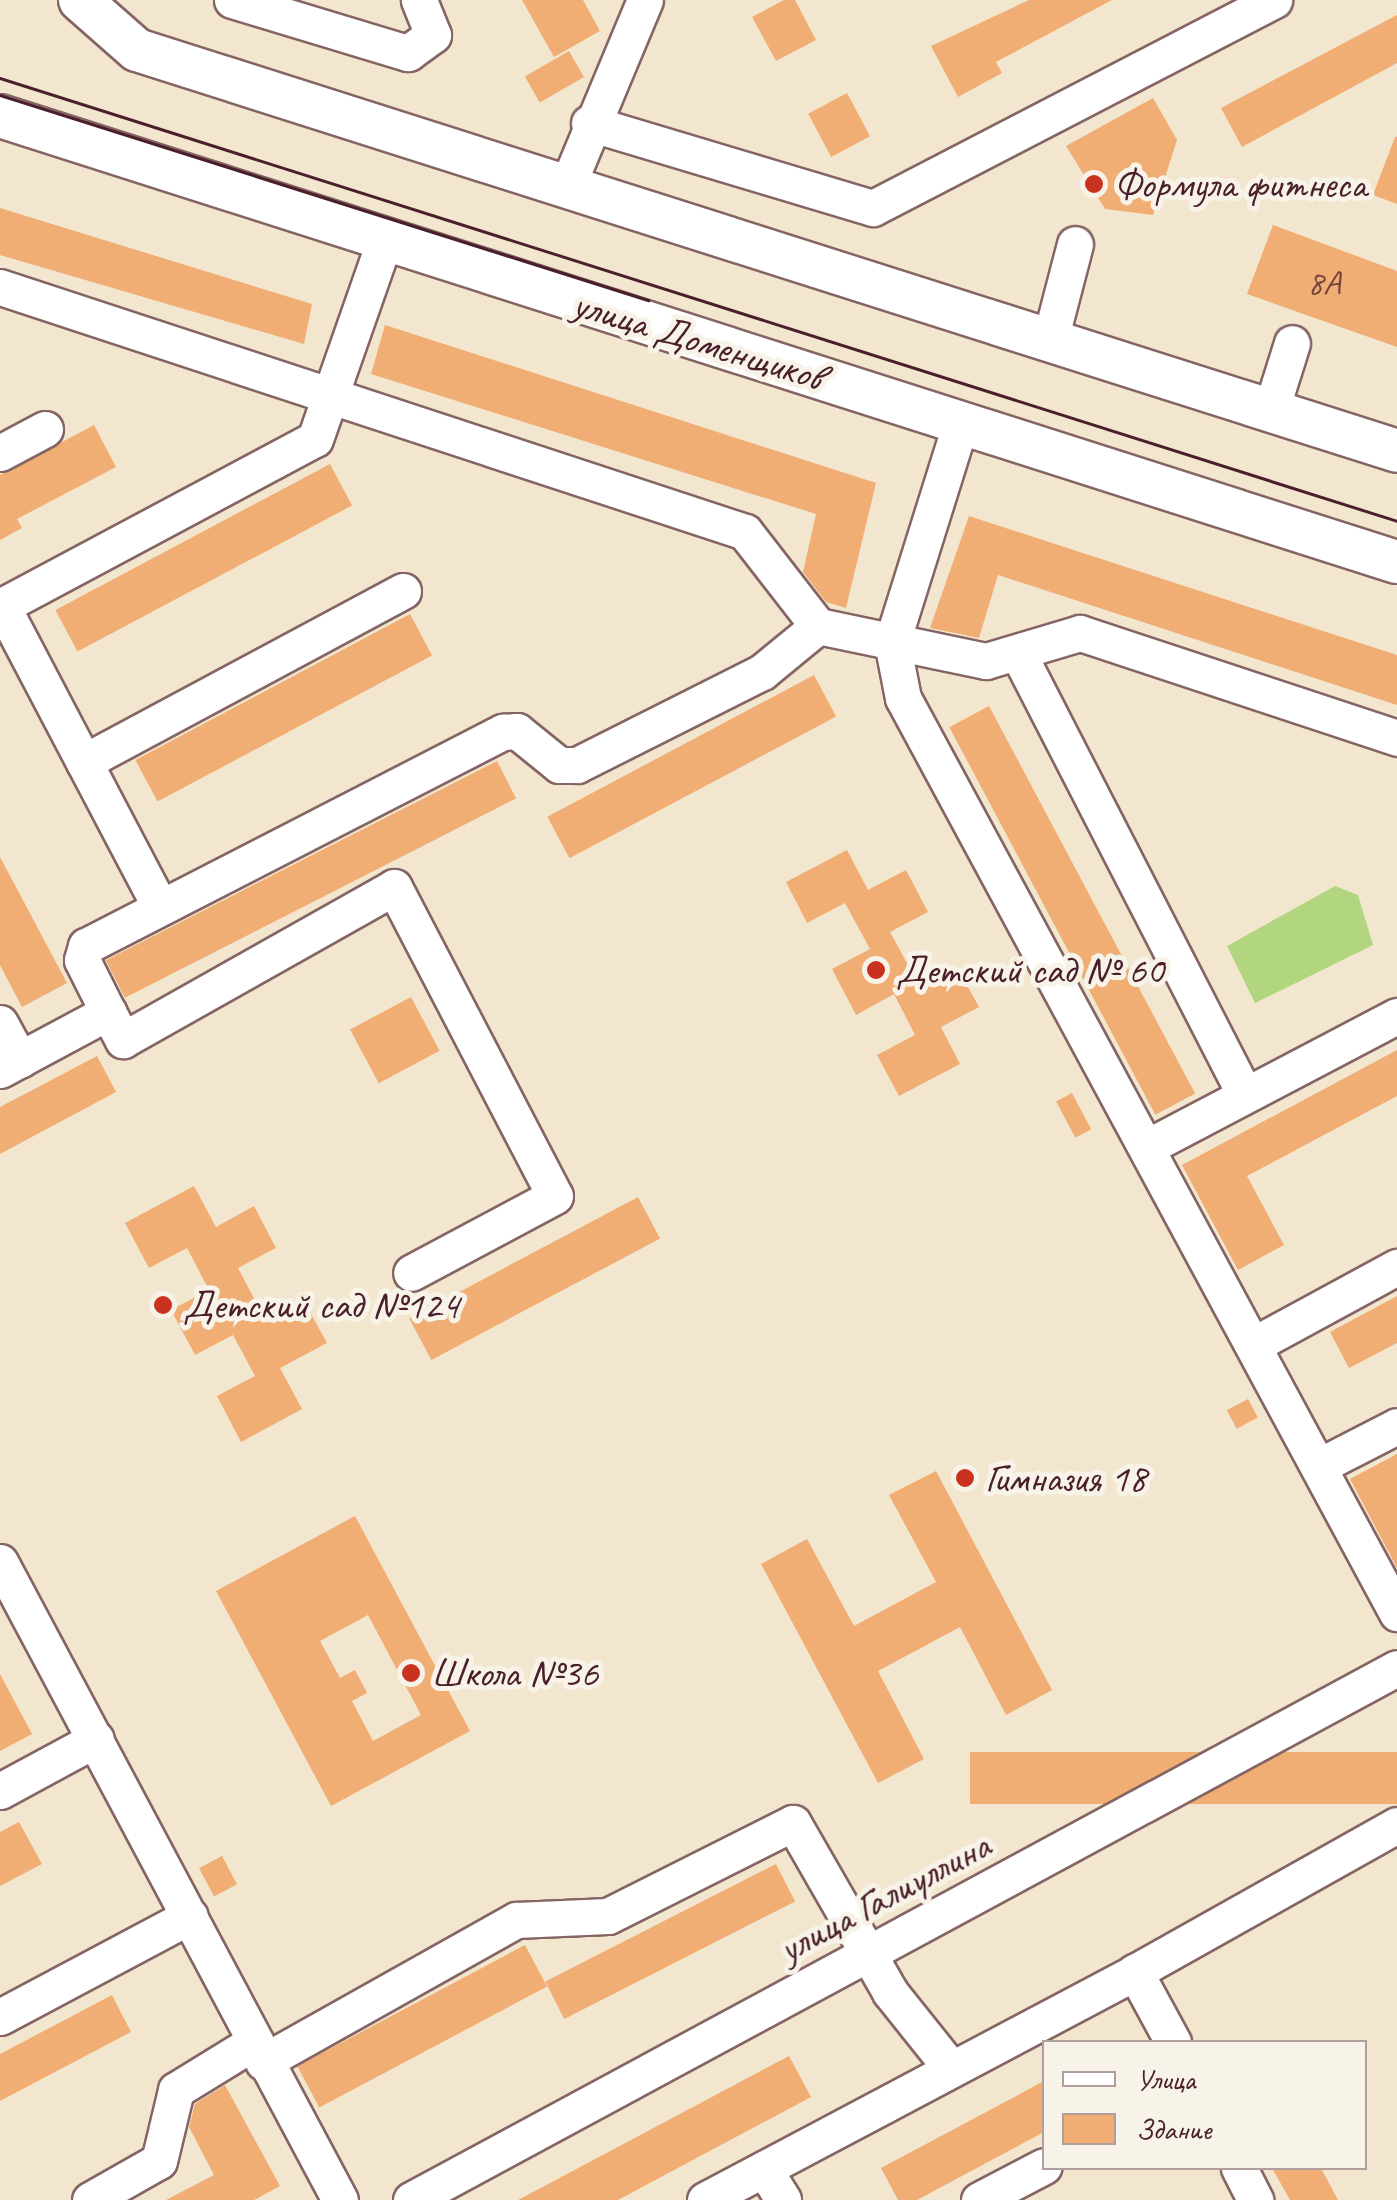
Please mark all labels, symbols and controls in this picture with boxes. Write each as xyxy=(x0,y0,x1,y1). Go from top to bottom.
place label: Формула фитнеса xyxy=(1114,160,1366,208)
marker: Формула фитнеса xyxy=(1083,173,1105,195)
house number: 8А xyxy=(1307,262,1341,304)
street label: улица Доменщиков xyxy=(568,280,828,400)
place label: Детский сад № 60 xyxy=(896,946,1164,994)
marker: Детский сад № 60 xyxy=(865,959,887,981)
place label: Детский сад №124 xyxy=(183,1281,459,1329)
marker: Детский сад №124 xyxy=(152,1294,174,1316)
place label: Гимназия 18 xyxy=(985,1454,1146,1502)
marker: Гимназия 18 xyxy=(954,1467,976,1489)
place label: Школа №36 xyxy=(431,1649,598,1697)
marker: Школа №36 xyxy=(400,1662,422,1684)
street label: улица Галиуллина xyxy=(770,1821,998,1973)
legend xyxy=(1042,2040,1367,2170)
text: Улица xyxy=(1136,2060,1195,2098)
text: Здание xyxy=(1136,2110,1211,2148)

